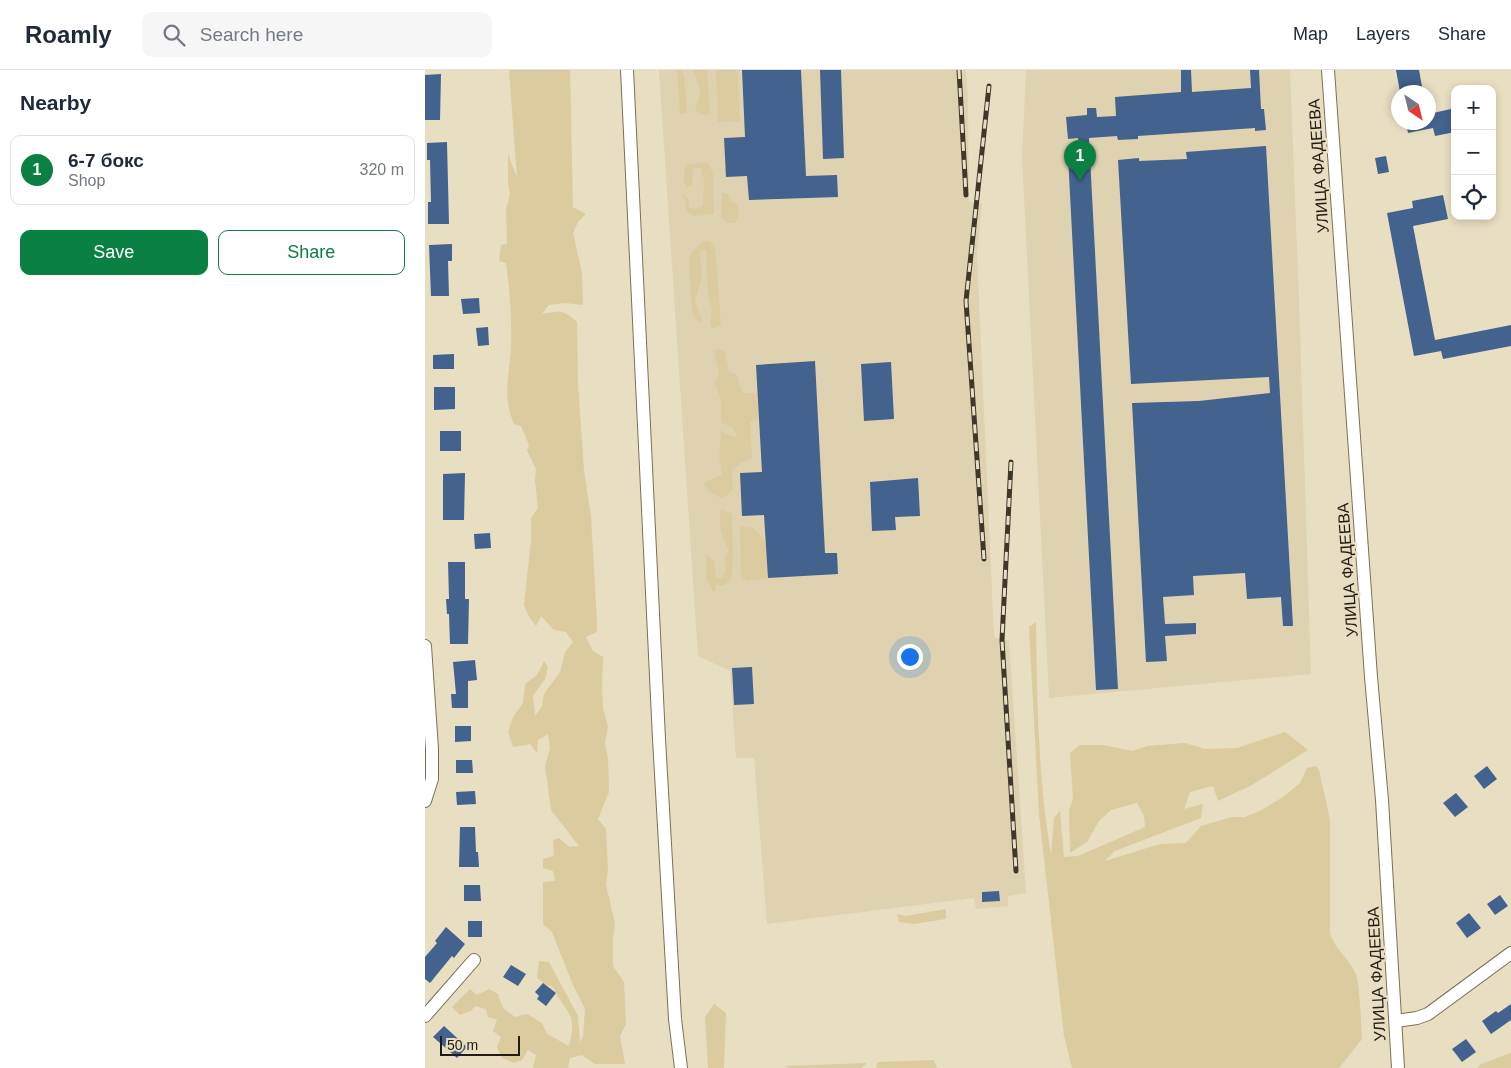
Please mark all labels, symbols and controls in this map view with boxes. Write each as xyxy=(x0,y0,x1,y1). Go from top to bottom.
search box xyxy=(142,12,492,57)
text: Roamly xyxy=(25,21,112,48)
icon: search xyxy=(160,21,188,49)
text: Search here xyxy=(200,24,303,45)
text: Map xyxy=(1293,24,1328,44)
text: Layers xyxy=(1356,24,1410,44)
text: Share xyxy=(1438,24,1486,44)
north arrow xyxy=(1391,85,1436,130)
map controls xyxy=(1451,85,1496,220)
button: + xyxy=(1451,85,1496,130)
text: Nearby xyxy=(20,91,91,114)
street label: УЛИЦА ФАДЕЕВА xyxy=(1305,98,1332,234)
button: − xyxy=(1451,130,1496,175)
pin: 1 xyxy=(1064,140,1096,181)
text: 6-7 бокс xyxy=(68,150,144,171)
text: 1 xyxy=(33,161,41,178)
text: 320 m xyxy=(360,161,404,178)
text: Shop xyxy=(68,172,105,189)
button: locate xyxy=(1451,175,1496,220)
button: Save xyxy=(20,230,208,275)
button: Share xyxy=(218,230,405,275)
street label: УЛИЦА ФАДЕЕВА xyxy=(1334,502,1361,638)
your location xyxy=(897,644,923,670)
street label: УЛИЦА ФАДЕЕВА xyxy=(1364,906,1389,1042)
scale bar xyxy=(440,1033,520,1056)
text: 50 m xyxy=(447,1037,478,1053)

